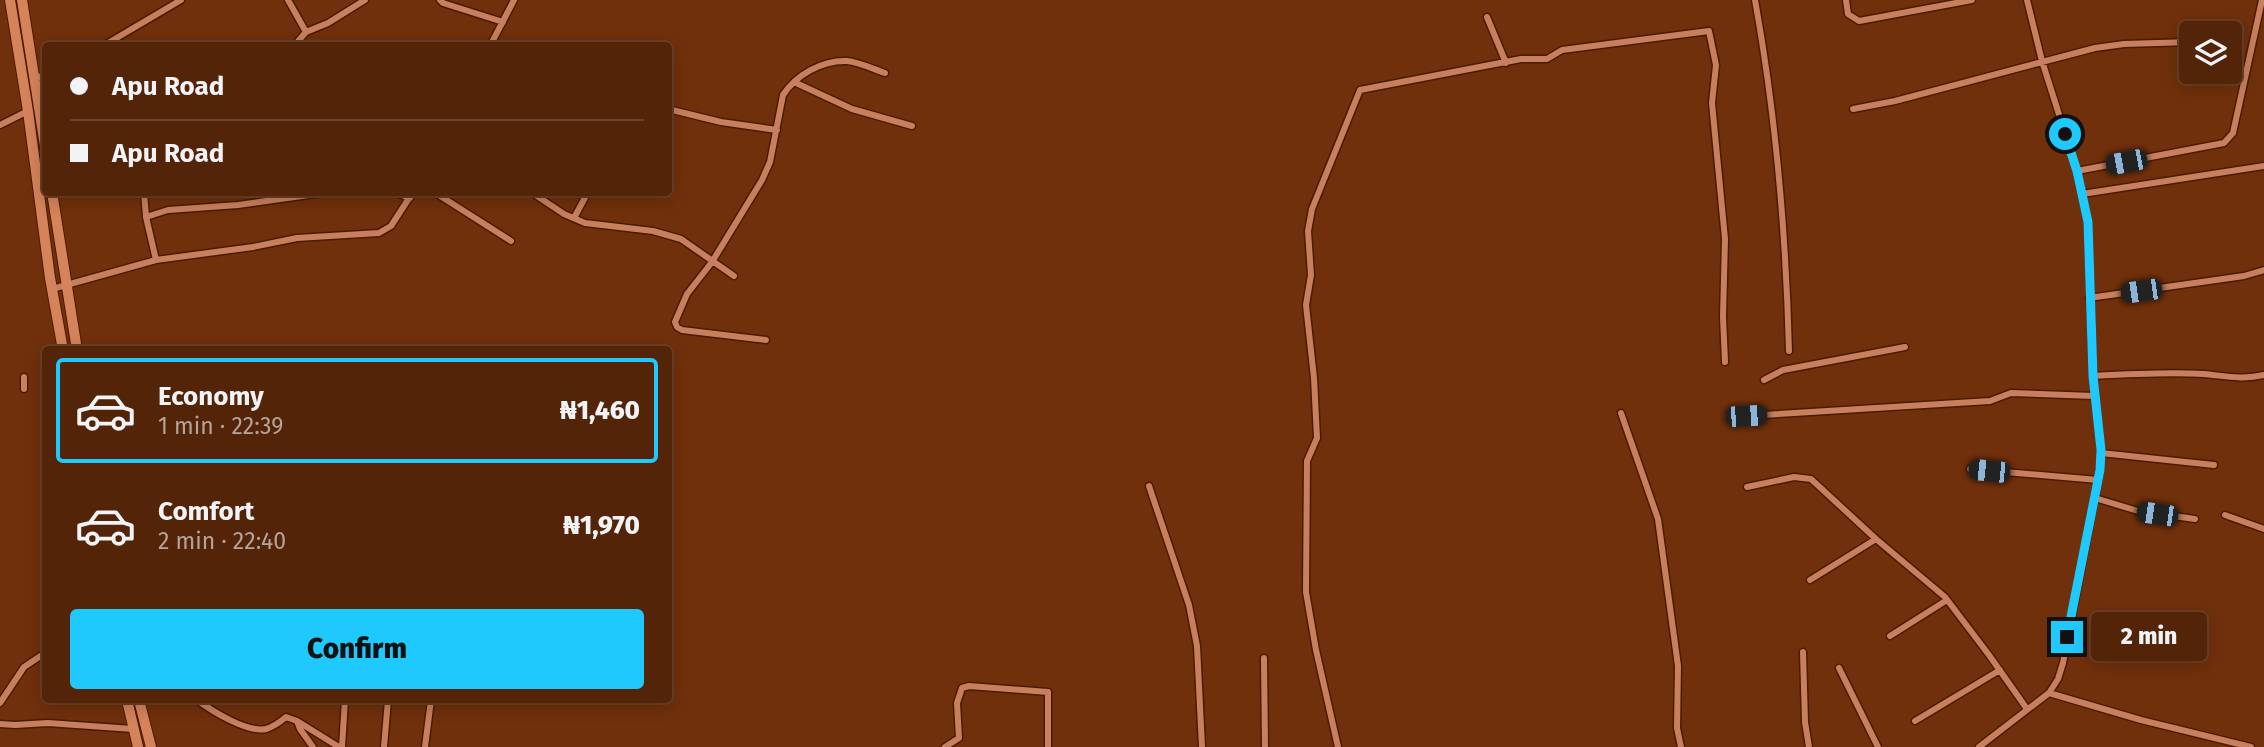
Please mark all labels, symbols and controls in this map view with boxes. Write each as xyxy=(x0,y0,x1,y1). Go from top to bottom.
map controls xyxy=(2179,21,2242,84)
button: layers xyxy=(2179,21,2242,84)
text: Apu Road xyxy=(112,71,224,102)
route start xyxy=(2049,118,2081,150)
text: Apu Road xyxy=(112,138,224,169)
car xyxy=(2104,148,2149,176)
car xyxy=(2119,278,2164,304)
icon: car xyxy=(74,379,137,442)
text: Economy xyxy=(158,381,264,412)
text: ₦1,460 xyxy=(560,395,640,426)
car xyxy=(1725,404,1768,428)
text: 1 min · 22:39 xyxy=(158,412,283,440)
car xyxy=(1968,458,2011,484)
icon: car xyxy=(74,494,137,557)
text: Comfort xyxy=(158,496,254,527)
car xyxy=(2135,501,2180,527)
text: ₦1,970 xyxy=(563,510,640,541)
text: 2 min · 22:40 xyxy=(158,527,286,555)
button: Confirm xyxy=(70,609,644,689)
callout: 2 min xyxy=(2092,612,2207,662)
route end xyxy=(2051,621,2083,653)
text: 2 min xyxy=(2121,622,2177,650)

